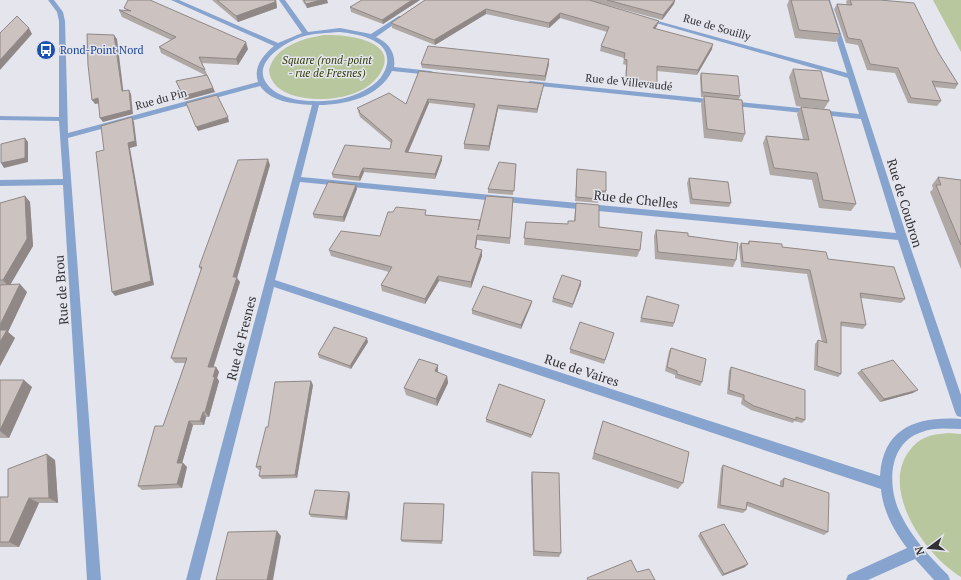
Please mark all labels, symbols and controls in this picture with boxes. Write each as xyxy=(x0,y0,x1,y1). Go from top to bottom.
street label: Rue de Souilly xyxy=(682,11,753,43)
bus stop icon: Rond-Point Nord xyxy=(35,39,57,61)
place label: Rond-Point Nord xyxy=(60,43,144,57)
park label: Square (rond-point - rue de Fresnes) xyxy=(282,53,372,80)
street label: Rue de Villevaudé xyxy=(585,70,674,94)
street label: Rue du Pin xyxy=(134,85,189,113)
street label: Rue de Coubron xyxy=(883,156,927,250)
street label: Rue de Chelles xyxy=(593,186,679,212)
street label: Rue de Brou xyxy=(50,254,72,326)
street label: Rue de Fresnes xyxy=(222,294,260,382)
street label: Rue de Vaires xyxy=(542,349,622,391)
north arrow xyxy=(909,528,949,568)
text: N xyxy=(911,544,927,557)

